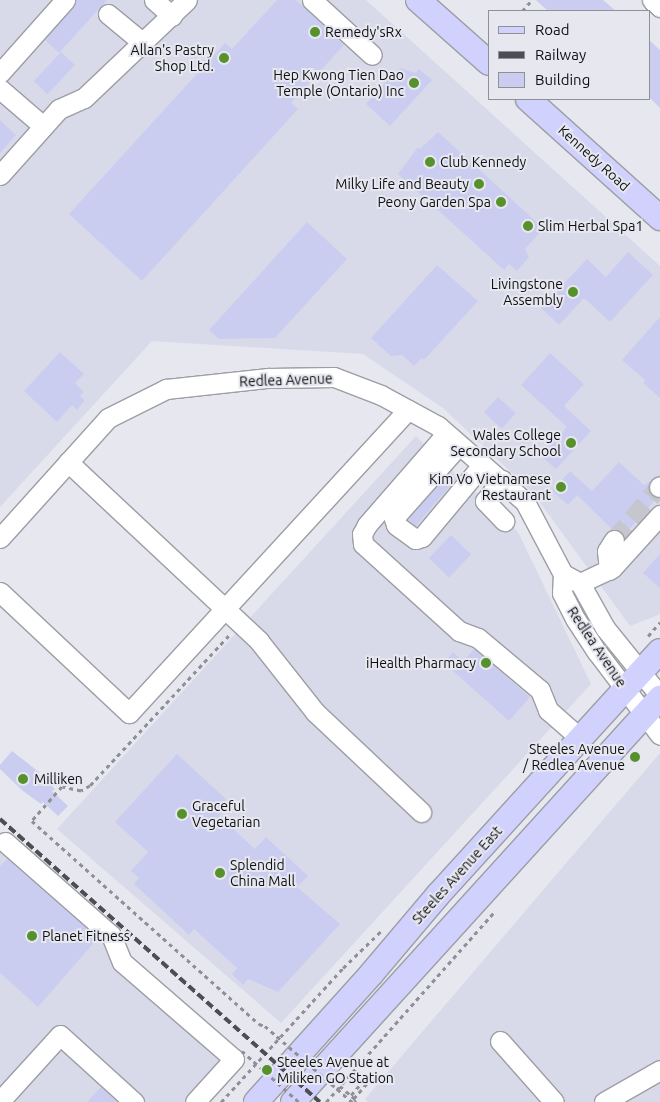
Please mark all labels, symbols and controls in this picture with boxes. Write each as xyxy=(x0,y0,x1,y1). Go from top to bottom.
legend xyxy=(488,10,650,100)
text: Road xyxy=(535,21,570,38)
place label: Remedy'sRx xyxy=(325,24,402,40)
marker: Remedy'sRx xyxy=(309,26,321,38)
place label: Allan's Pastry Shop Ltd. xyxy=(131,42,214,74)
text: Railway xyxy=(535,46,586,63)
marker: Allan's Pastry Shop Ltd. xyxy=(218,52,230,64)
place label: Hep Kwong Tien Dao Temple (Ontario) Inc xyxy=(273,67,404,100)
text: Building xyxy=(535,71,590,88)
marker: Hep Kwong Tien Dao Temple (Ontario) Inc xyxy=(408,77,420,89)
street label: Kennedy Road xyxy=(555,122,633,194)
place label: Club Kennedy xyxy=(440,154,526,170)
marker: Club Kennedy xyxy=(424,156,436,168)
place label: Milky Life and Beauty xyxy=(335,176,469,192)
marker: Milky Life and Beauty xyxy=(473,178,485,190)
place label: Peony Garden Spa xyxy=(378,194,491,210)
marker: Peony Garden Spa xyxy=(495,196,507,208)
place label: Slim Herbal Spa1 xyxy=(538,218,643,234)
marker: Slim Herbal Spa1 xyxy=(522,220,534,232)
place label: Livingstone Assembly xyxy=(491,276,563,308)
marker: Livingstone Assembly xyxy=(567,286,579,298)
street label: Redlea Avenue xyxy=(239,370,333,390)
place label: Wales College Secondary School xyxy=(450,427,561,460)
marker: Wales College Secondary School xyxy=(565,437,577,449)
place label: Kim Vo Vietnamese Restaurant xyxy=(429,471,551,504)
marker: Kim Vo Vietnamese Restaurant xyxy=(555,481,567,493)
street label: Redlea Avenue xyxy=(564,604,630,690)
place label: iHealth Pharmacy xyxy=(366,655,476,671)
marker: iHealth Pharmacy xyxy=(480,657,492,669)
place label: Steeles Avenue / Redlea Avenue xyxy=(523,741,625,774)
marker: Steeles Avenue / Redlea Avenue xyxy=(629,751,641,763)
place label: Milliken xyxy=(34,771,83,787)
marker: Milliken xyxy=(16,772,30,786)
place label: Graceful Vegetarian xyxy=(192,798,260,830)
marker: Graceful Vegetarian xyxy=(176,808,188,820)
street label: Steeles Avenue East xyxy=(409,823,505,927)
place label: Splendid China Mall xyxy=(230,857,295,890)
marker: Splendid China Mall xyxy=(214,867,226,879)
place label: Planet Fitness xyxy=(42,928,130,944)
marker: Planet Fitness xyxy=(26,930,38,942)
place label: Steeles Avenue at Miliken GO Station xyxy=(277,1054,394,1086)
marker: Steeles Avenue at Miliken GO Station xyxy=(261,1064,273,1076)

